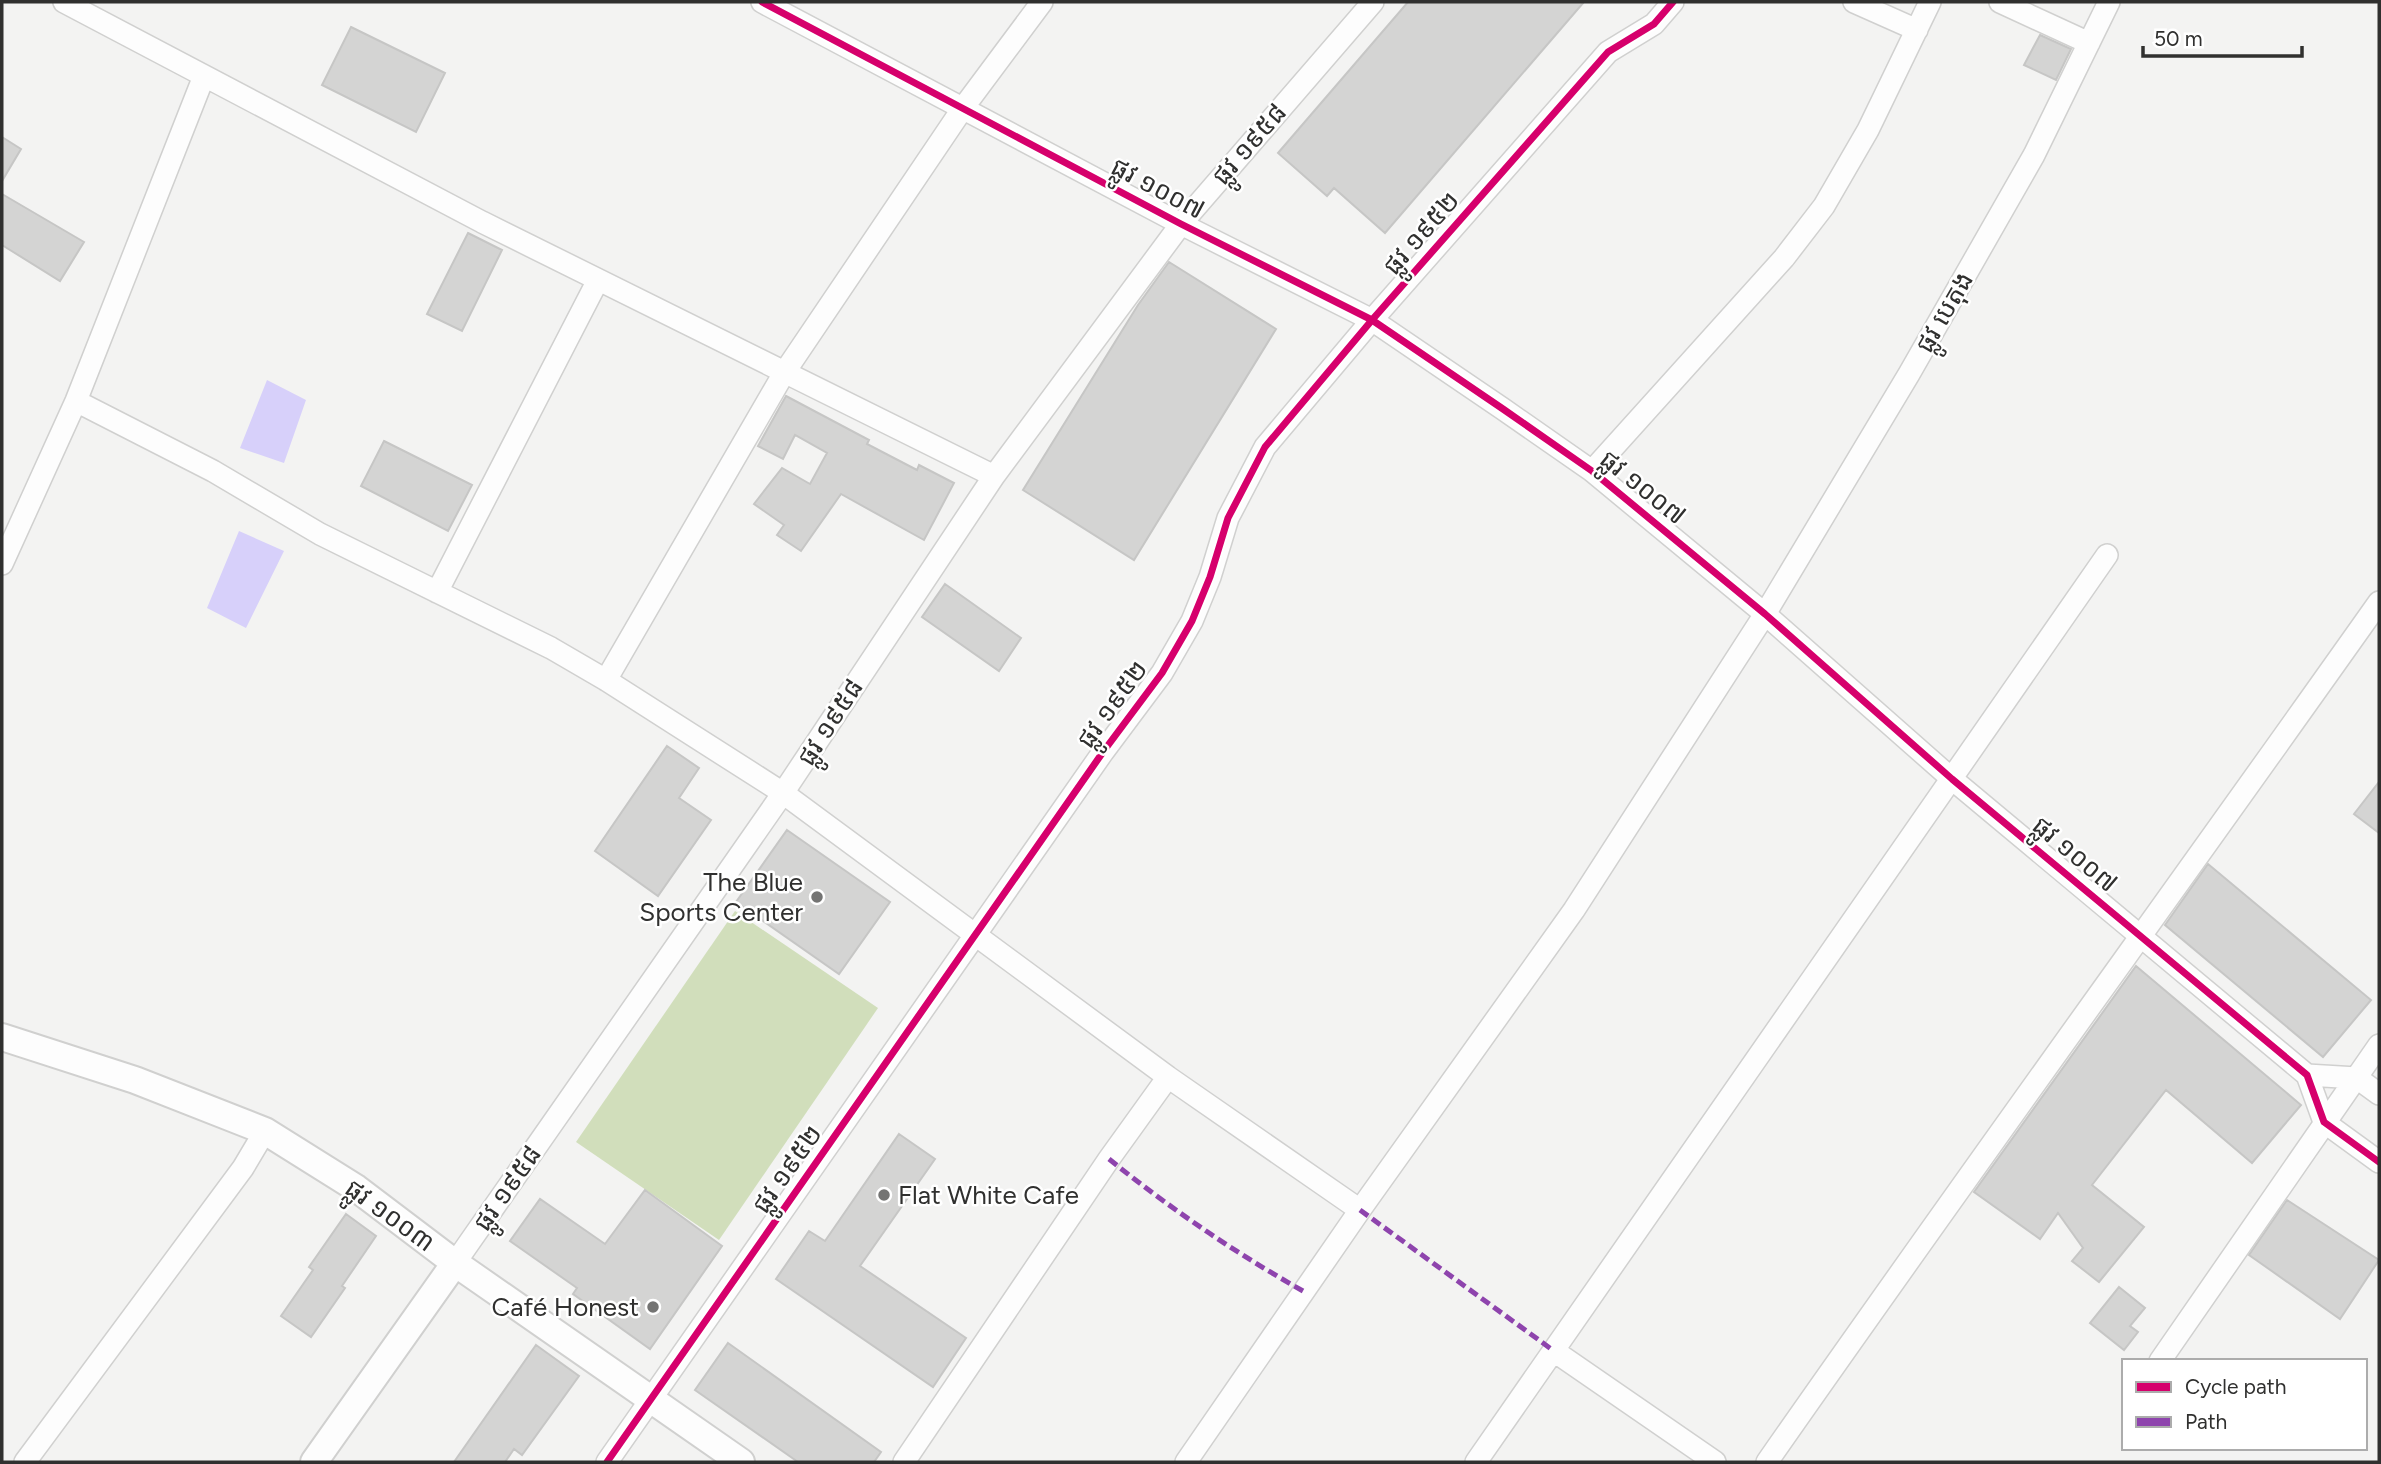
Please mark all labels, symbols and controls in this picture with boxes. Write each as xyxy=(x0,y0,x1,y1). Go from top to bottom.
scale bar xyxy=(2143,14,2302,58)
text: 50 m xyxy=(2154,26,2203,51)
street label: ផ្លូវ ១៩៥៨ xyxy=(1205,97,1299,196)
street label: ផ្លូវ ១០០៧ xyxy=(1102,150,1210,233)
street label: ផ្លូវ ១៩៥២ xyxy=(1376,185,1472,286)
street label: ផ្លូវ បេតុង xyxy=(1908,266,1987,362)
street label: ផ្លូវ ១០០៧ xyxy=(1589,443,1692,537)
street label: ផ្លូវ ១៩៥២ xyxy=(1070,654,1161,759)
street label: ផ្លូវ ១៩៥៨ xyxy=(790,672,876,776)
street label: ផ្លូវ ១០០៧ xyxy=(2021,809,2124,905)
place label: The Blue Sports Center xyxy=(639,866,803,928)
marker: The Blue Sports Center xyxy=(809,889,825,905)
street label: ផ្លូវ ១៩៥២ xyxy=(745,1119,835,1224)
street label: ផ្លូវ ១៩៥៨ xyxy=(466,1139,554,1242)
street label: ផ្លូវ ១០០៣ xyxy=(334,1172,441,1265)
place label: Flat White Cafe xyxy=(898,1179,1079,1211)
marker: Flat White Cafe xyxy=(876,1187,892,1203)
place label: Café Honest xyxy=(492,1291,639,1323)
marker: Café Honest xyxy=(645,1299,661,1315)
legend xyxy=(2122,1359,2367,1450)
text: Cycle path xyxy=(2185,1374,2286,1399)
text: Path xyxy=(2185,1409,2227,1434)

